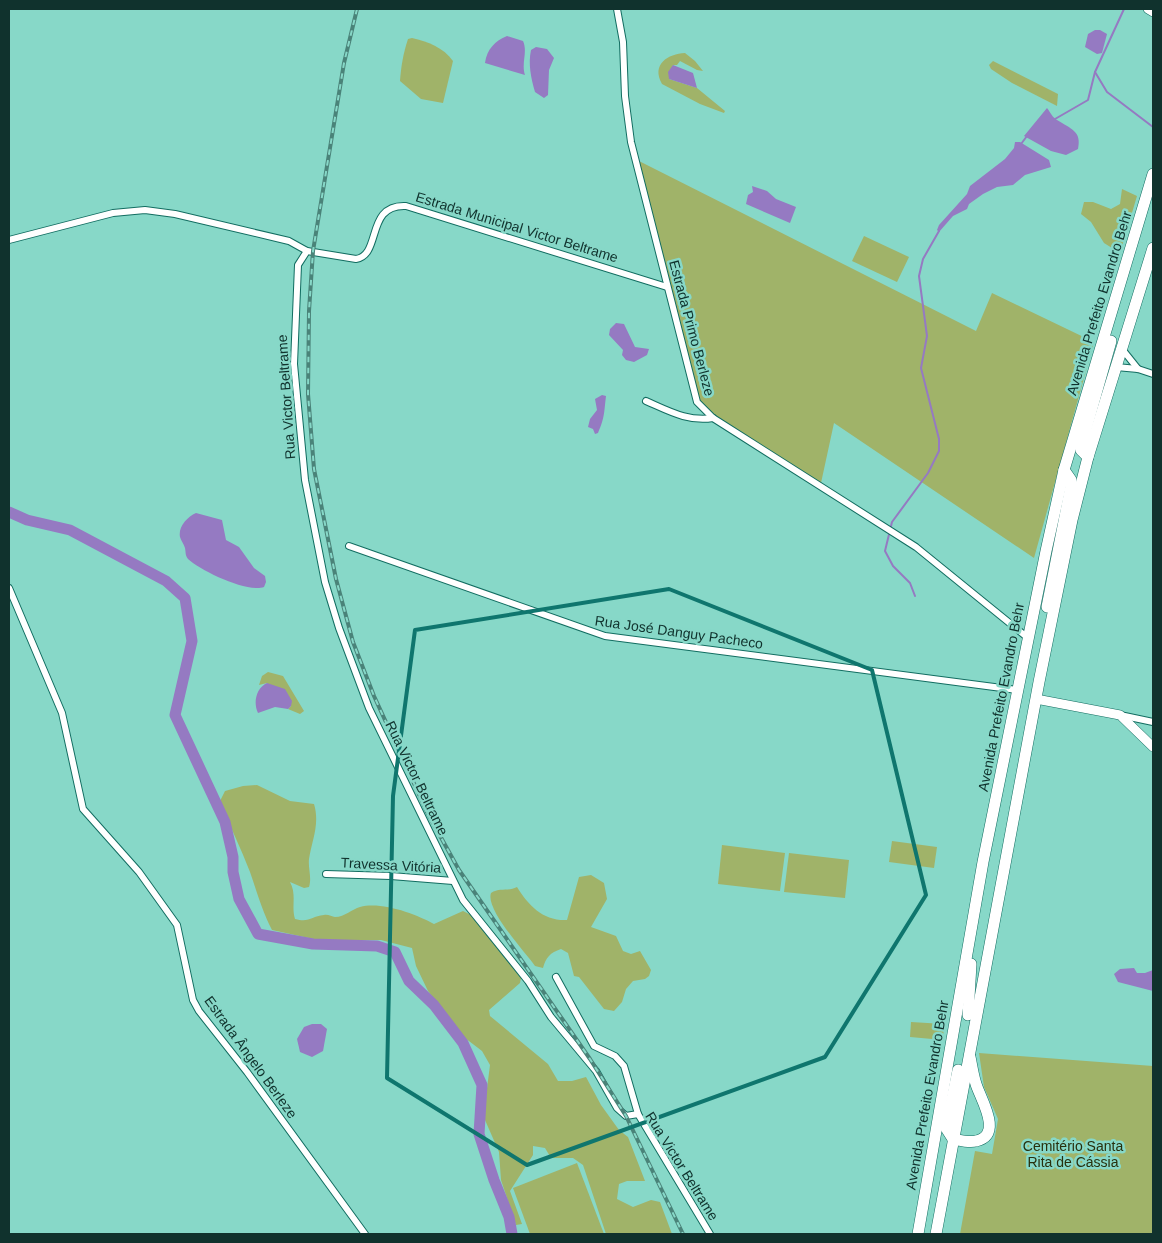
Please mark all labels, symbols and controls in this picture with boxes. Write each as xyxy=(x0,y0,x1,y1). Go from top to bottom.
street label: Estrada Municipal Victor Beltrame xyxy=(414,189,620,266)
street label: Avenida Prefeito Evandro Behr xyxy=(1063,209,1135,397)
street label: Estrada Primo Berleze xyxy=(666,258,718,398)
street label: Rua Victor Beltrame xyxy=(274,334,298,460)
street label: Avenida Prefeito Evandro Behr xyxy=(975,601,1027,793)
street label: Rua José Danguy Pacheco xyxy=(594,612,764,652)
street label: Rua Victor Beltrame xyxy=(382,718,452,838)
street label: Travessa Vitória xyxy=(340,854,442,876)
street label: Estrada Ângelo Berleze xyxy=(201,993,301,1121)
street label: Avenida Prefeito Evandro Behr xyxy=(902,999,952,1191)
street label: Rua Victor Beltrame xyxy=(642,1109,722,1223)
park label: Cemitério Santa Rita de Cássia xyxy=(1023,1138,1123,1170)

